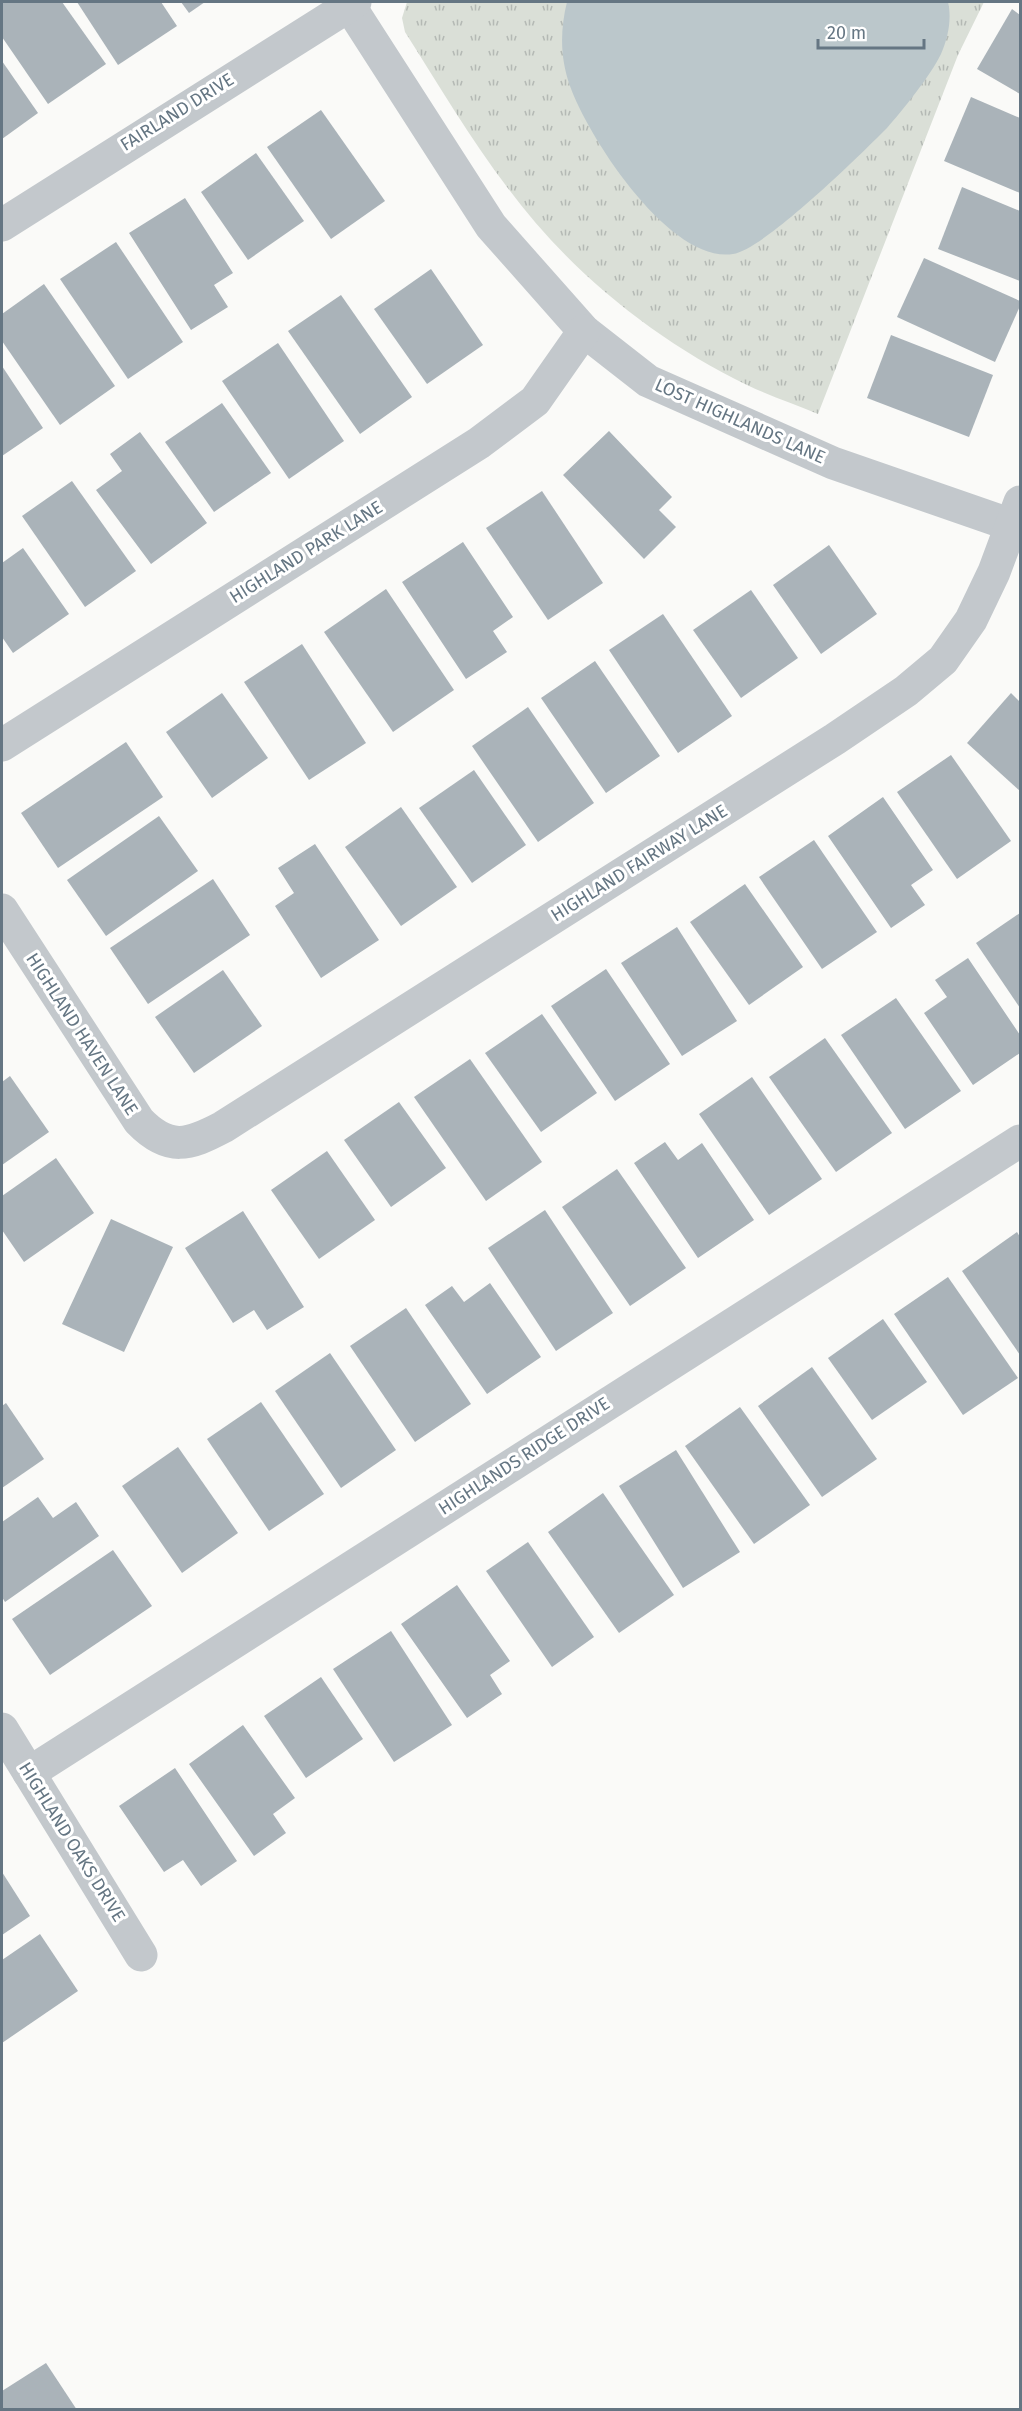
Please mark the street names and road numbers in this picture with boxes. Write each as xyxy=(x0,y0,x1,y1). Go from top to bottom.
street label: FAIRLAND DRIVE xyxy=(116,68,238,156)
street label: LOST HIGHLANDS LANE xyxy=(651,373,829,469)
street label: HIGHLAND PARK LANE xyxy=(225,496,387,608)
street label: HIGHLAND FAIRWAY LANE xyxy=(547,800,731,926)
street label: HIGHLAND HAVEN LANE xyxy=(21,949,143,1119)
street label: HIGHLANDS RIDGE DRIVE xyxy=(434,1392,614,1520)
street label: HIGHLAND OAKS DRIVE xyxy=(14,1758,130,1926)

